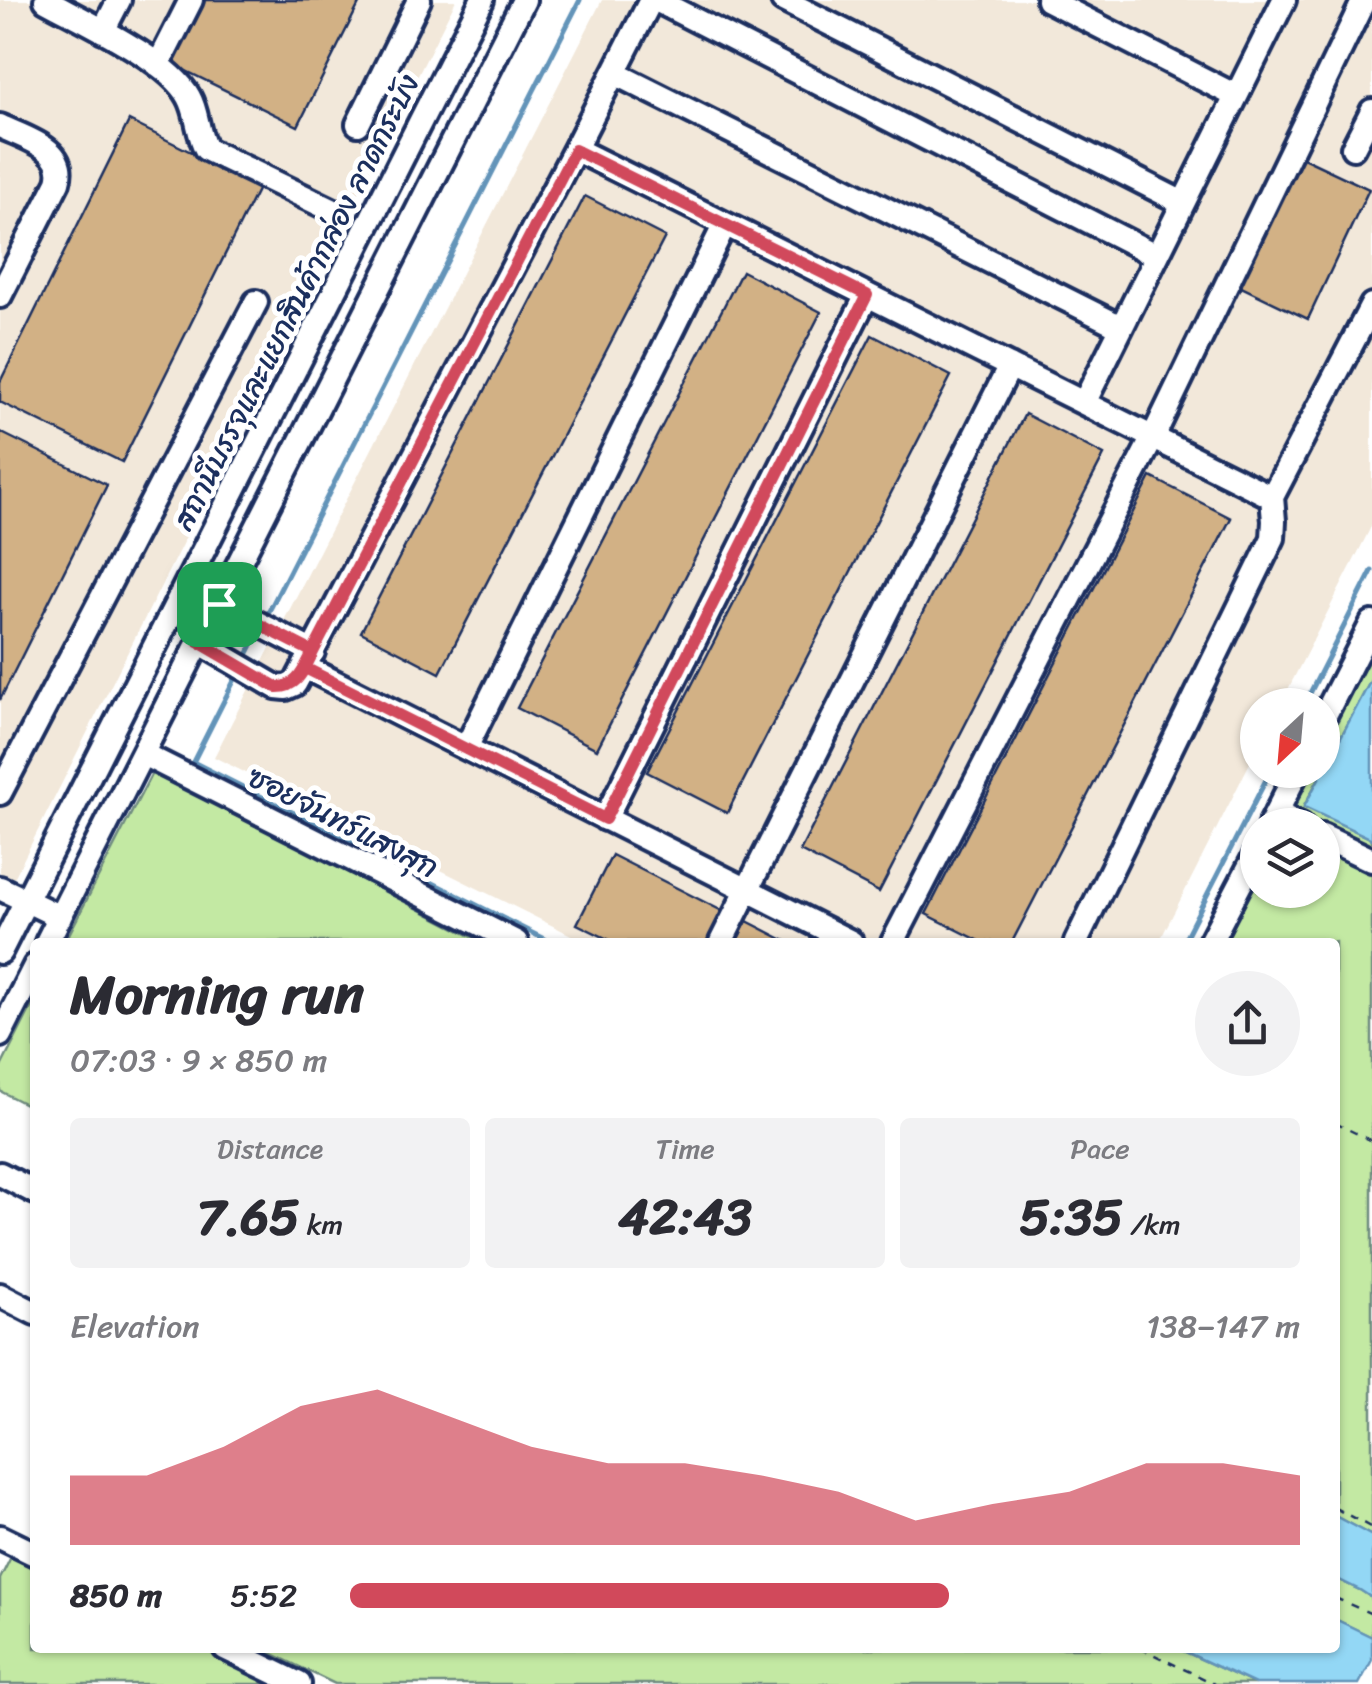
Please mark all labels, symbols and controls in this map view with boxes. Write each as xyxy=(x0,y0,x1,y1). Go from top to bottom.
street label: สถานีบรรจุและแยกสินค้ากล่อง ลาดกระบัง xyxy=(157,64,435,541)
pin xyxy=(177,562,262,647)
icon: arrive xyxy=(192,577,247,632)
north arrow xyxy=(1240,688,1340,788)
map controls xyxy=(1240,688,1340,908)
street label: ซอยจันทร์แสงสุก xyxy=(238,751,448,893)
button: layers xyxy=(1240,808,1340,908)
text: Morning run xyxy=(70,946,364,1043)
button: share xyxy=(1195,971,1300,1076)
text: 07:03 · 9 × 850 m xyxy=(70,1032,327,1089)
text: Distance xyxy=(217,1124,323,1173)
text: Time xyxy=(655,1124,715,1173)
text: Pace xyxy=(1070,1124,1130,1173)
text: 7.65 xyxy=(197,1173,299,1262)
text: 42:43 xyxy=(618,1173,752,1262)
text: 5:35 xyxy=(1019,1173,1123,1262)
text: km xyxy=(299,1200,343,1249)
text: /km xyxy=(1123,1200,1181,1249)
text: Elevation xyxy=(70,1298,200,1355)
text: 138–147 m xyxy=(1146,1298,1300,1355)
text: 850 m xyxy=(70,1567,162,1624)
text: 5:52 xyxy=(230,1567,297,1624)

